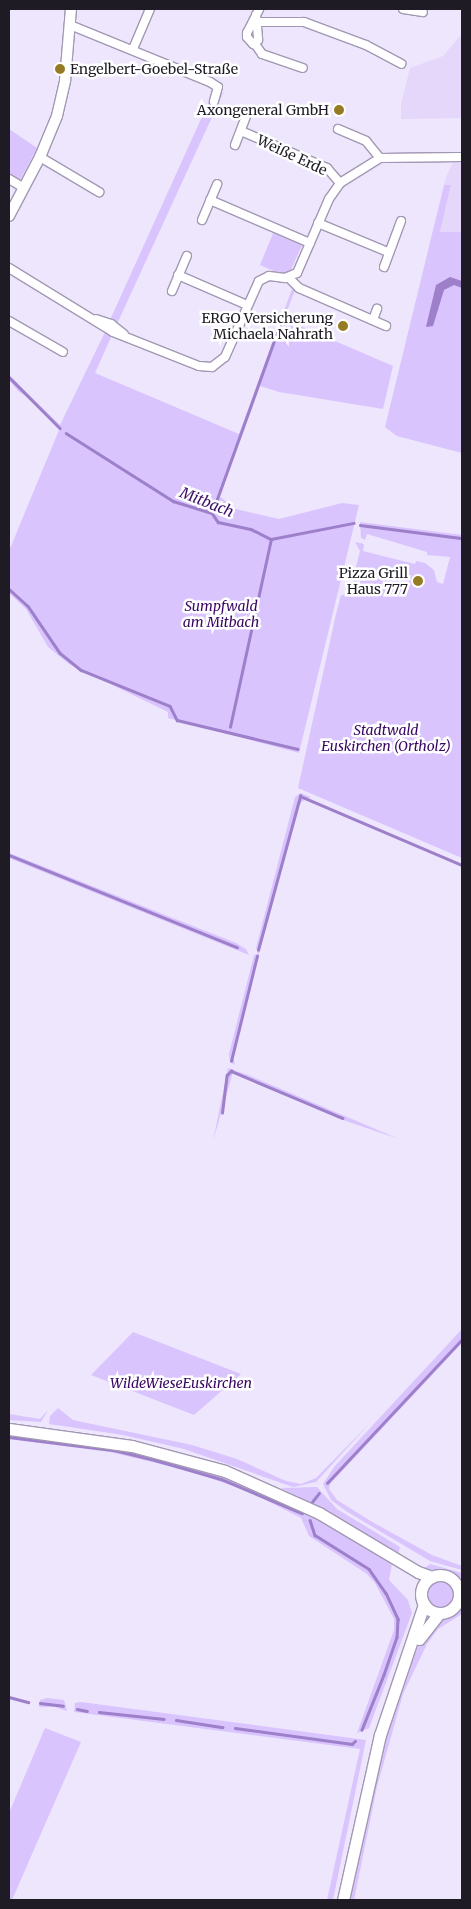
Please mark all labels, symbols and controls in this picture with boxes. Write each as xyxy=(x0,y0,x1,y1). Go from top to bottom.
place label: Engelbert-Goebel-Straße xyxy=(70,61,238,77)
marker: Engelbert-Goebel-Straße xyxy=(54,63,66,75)
place label: Axongeneral GmbH xyxy=(197,102,329,118)
marker: Axongeneral GmbH xyxy=(333,104,345,116)
street label: Weiße Erde xyxy=(254,131,330,179)
place label: ERGO Versicherung Michaela Nahrath xyxy=(201,310,333,342)
marker: ERGO Versicherung Michaela Nahrath xyxy=(337,320,349,332)
water label: Mitbach xyxy=(177,483,237,521)
place label: Pizza Grill Haus 777 xyxy=(339,565,408,598)
marker: Pizza Grill Haus 777 xyxy=(412,575,424,587)
park label: Sumpfwald am Mitbach xyxy=(183,598,259,630)
park label: Stadtwald Euskirchen (Ortholz) xyxy=(321,722,451,754)
park label: WildeWieseEuskirchen xyxy=(110,1375,252,1391)

